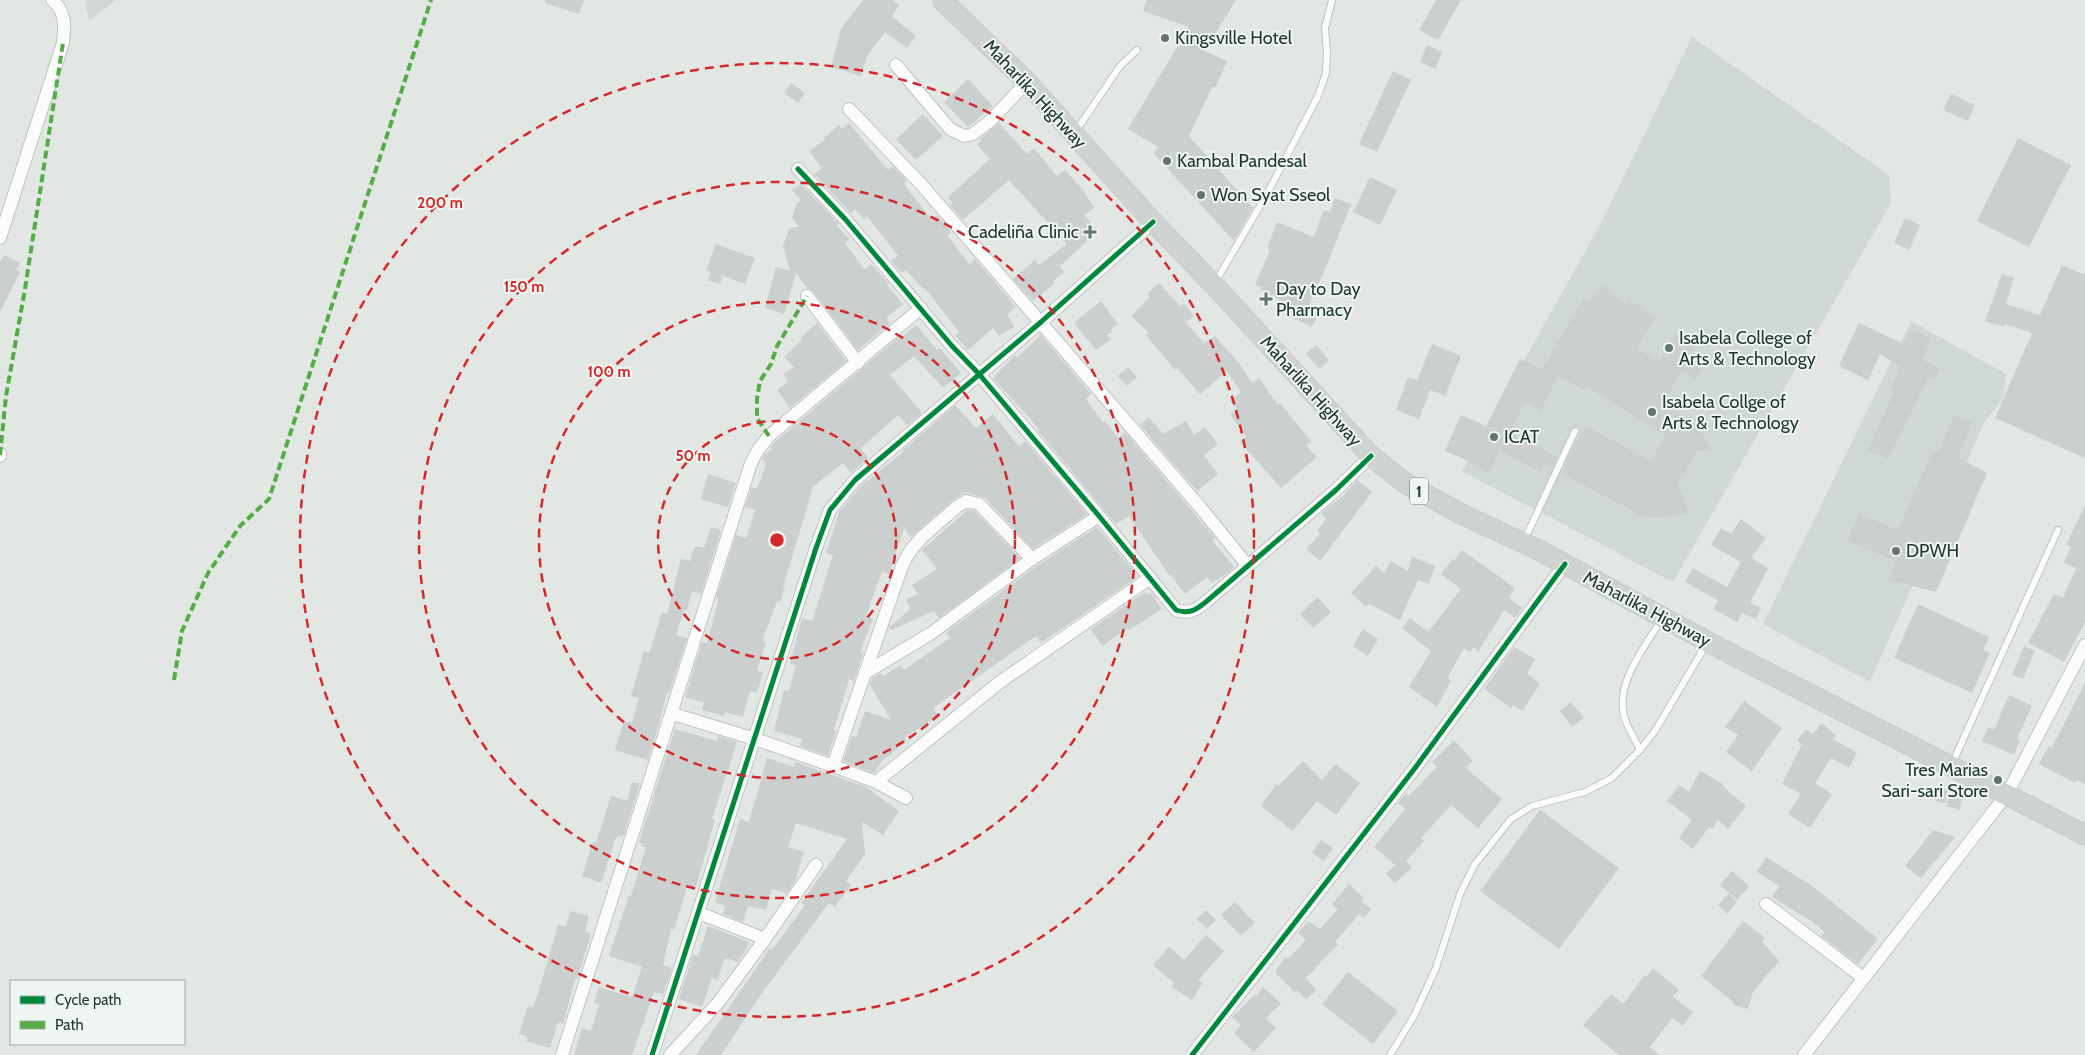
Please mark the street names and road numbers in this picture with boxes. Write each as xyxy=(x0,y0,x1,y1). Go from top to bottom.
street label: Maharlika Highway xyxy=(979,35,1091,153)
street label: Maharlika Highway xyxy=(1256,331,1366,451)
road number: 1 xyxy=(1410,478,1428,504)
street label: Maharlika Highway xyxy=(1579,566,1715,652)

